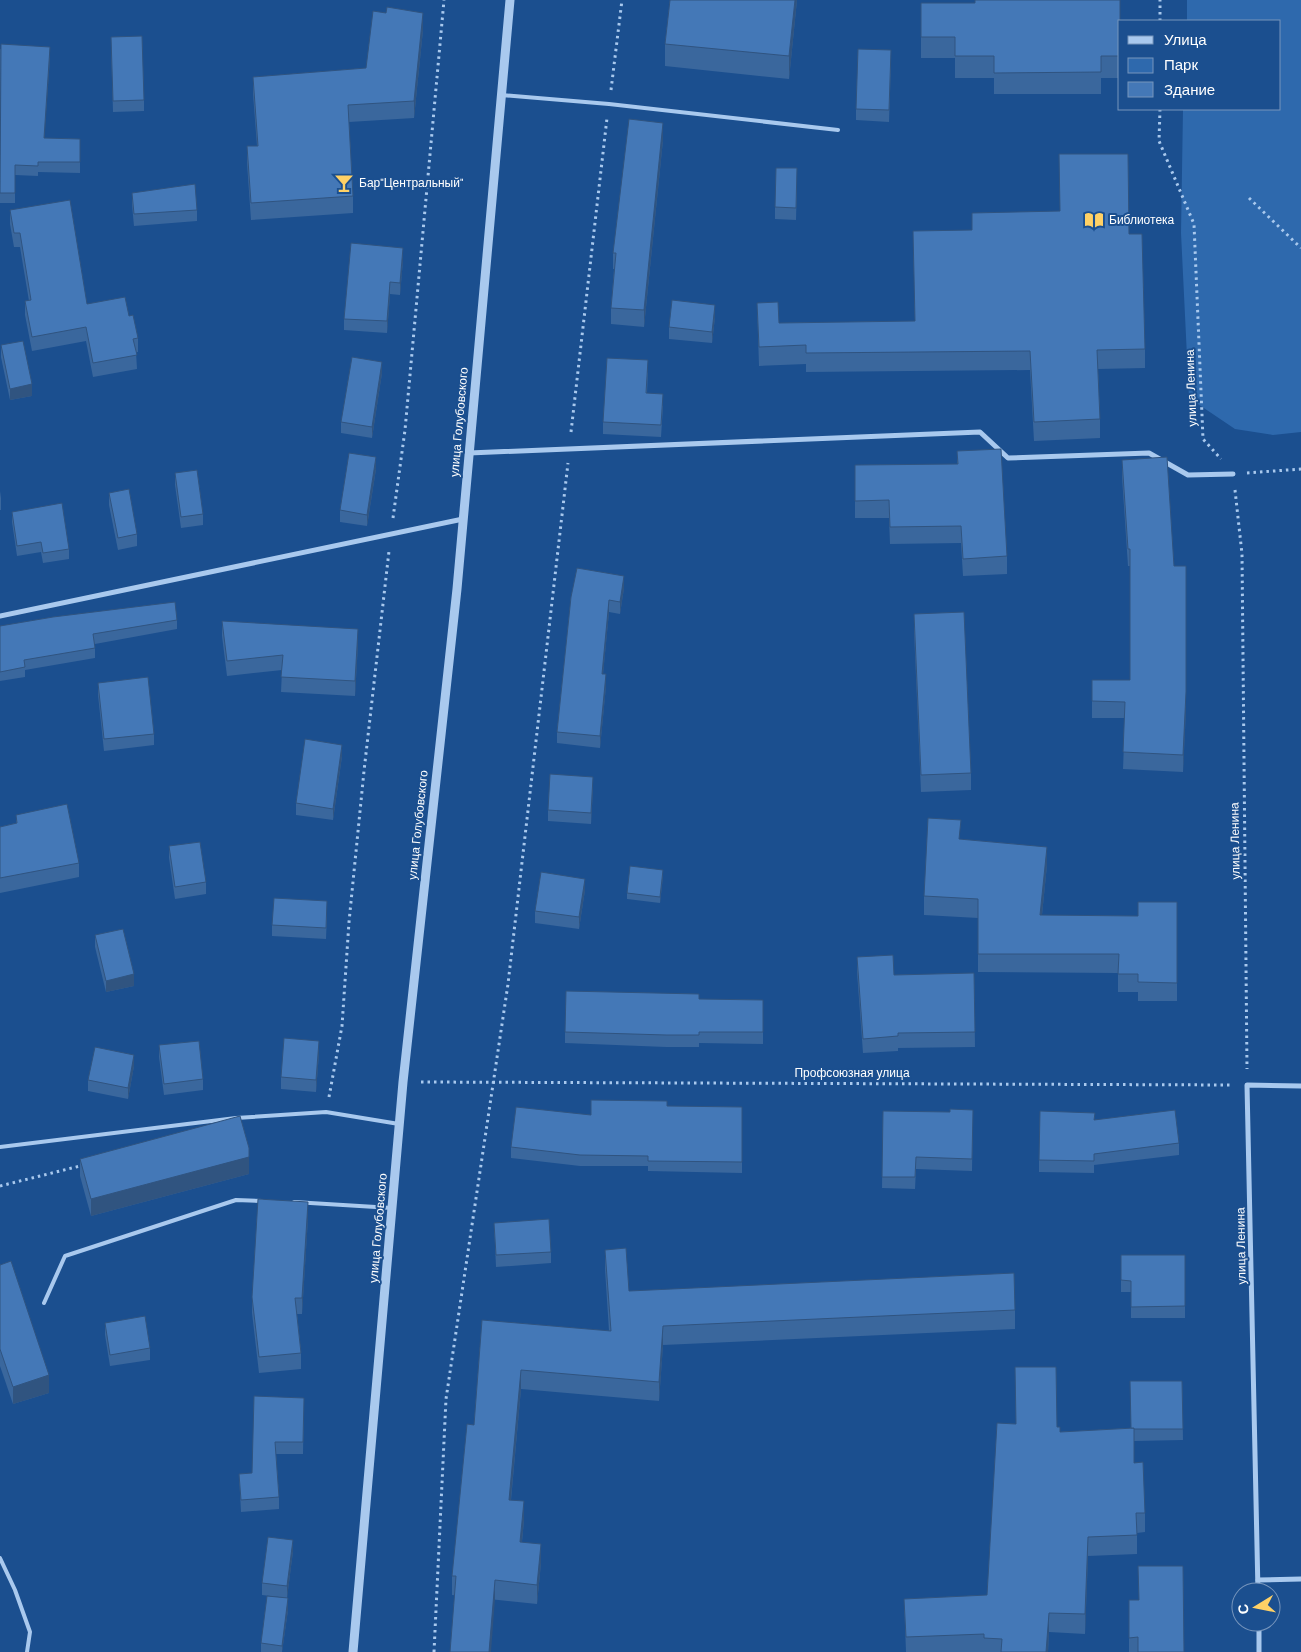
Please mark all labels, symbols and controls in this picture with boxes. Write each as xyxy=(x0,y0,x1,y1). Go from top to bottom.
legend xyxy=(1118,20,1281,110)
text: Улица xyxy=(1164,30,1207,50)
text: Парк xyxy=(1164,55,1198,75)
text: Здание xyxy=(1164,80,1215,100)
bar icon: Бар"Центральный" xyxy=(333,172,355,194)
place label: Бар"Центральный" xyxy=(359,175,464,191)
library icon: Библиотека xyxy=(1083,209,1105,231)
place label: Библиотека xyxy=(1109,212,1175,228)
street label: улица Ленина xyxy=(1182,349,1200,427)
street label: улица Голубовского xyxy=(446,366,472,478)
street label: улица Голубовского xyxy=(404,769,432,881)
street label: улица Ленина xyxy=(1226,802,1244,880)
street label: Профсоюзная улица xyxy=(794,1065,910,1081)
street label: улица Голубовского xyxy=(365,1172,391,1284)
street label: улица Ленина xyxy=(1232,1207,1250,1285)
north arrow xyxy=(1231,1582,1281,1632)
text: С xyxy=(1233,1603,1253,1616)

